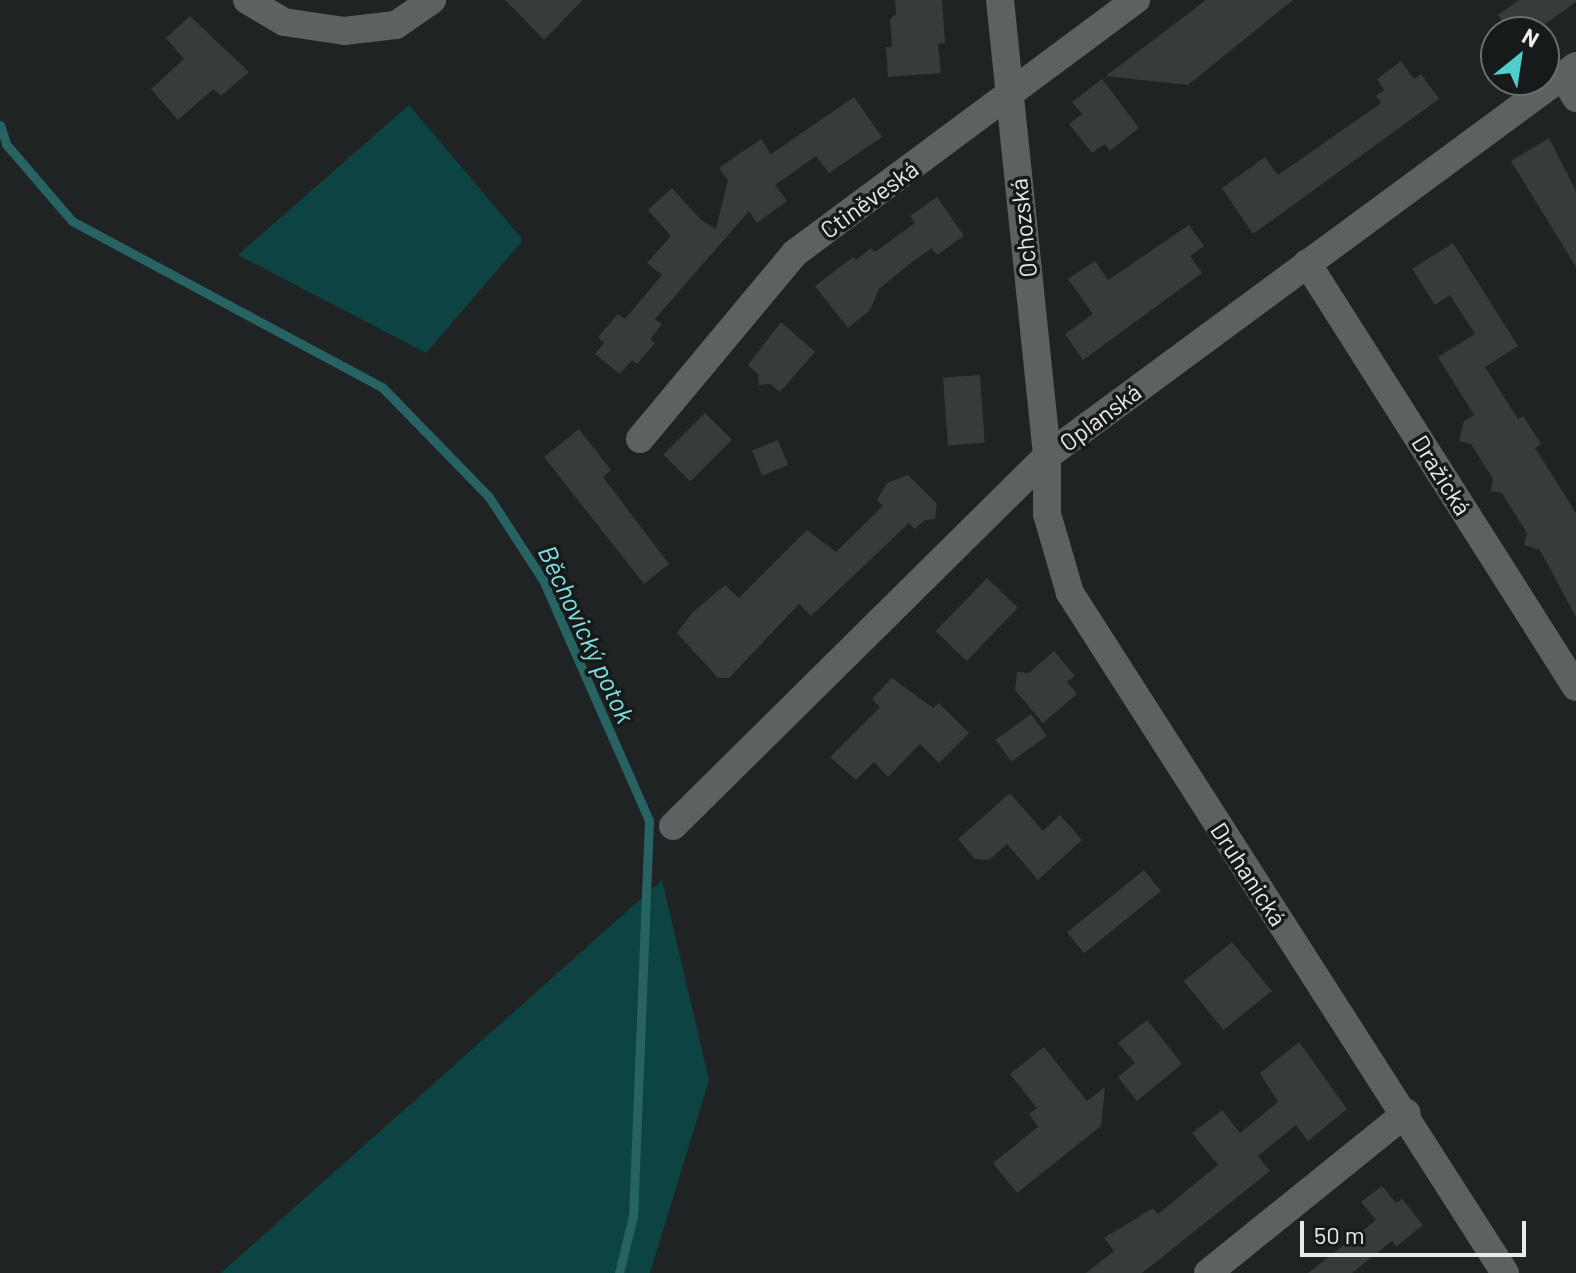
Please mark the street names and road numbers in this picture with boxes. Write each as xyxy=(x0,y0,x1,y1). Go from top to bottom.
street label: Ctiněveská xyxy=(814,154,924,244)
street label: Ochozská xyxy=(1003,177,1043,279)
street label: Oplanská xyxy=(1054,377,1146,457)
street label: Dražická xyxy=(1406,430,1478,520)
street label: Druhanická xyxy=(1205,817,1293,931)

